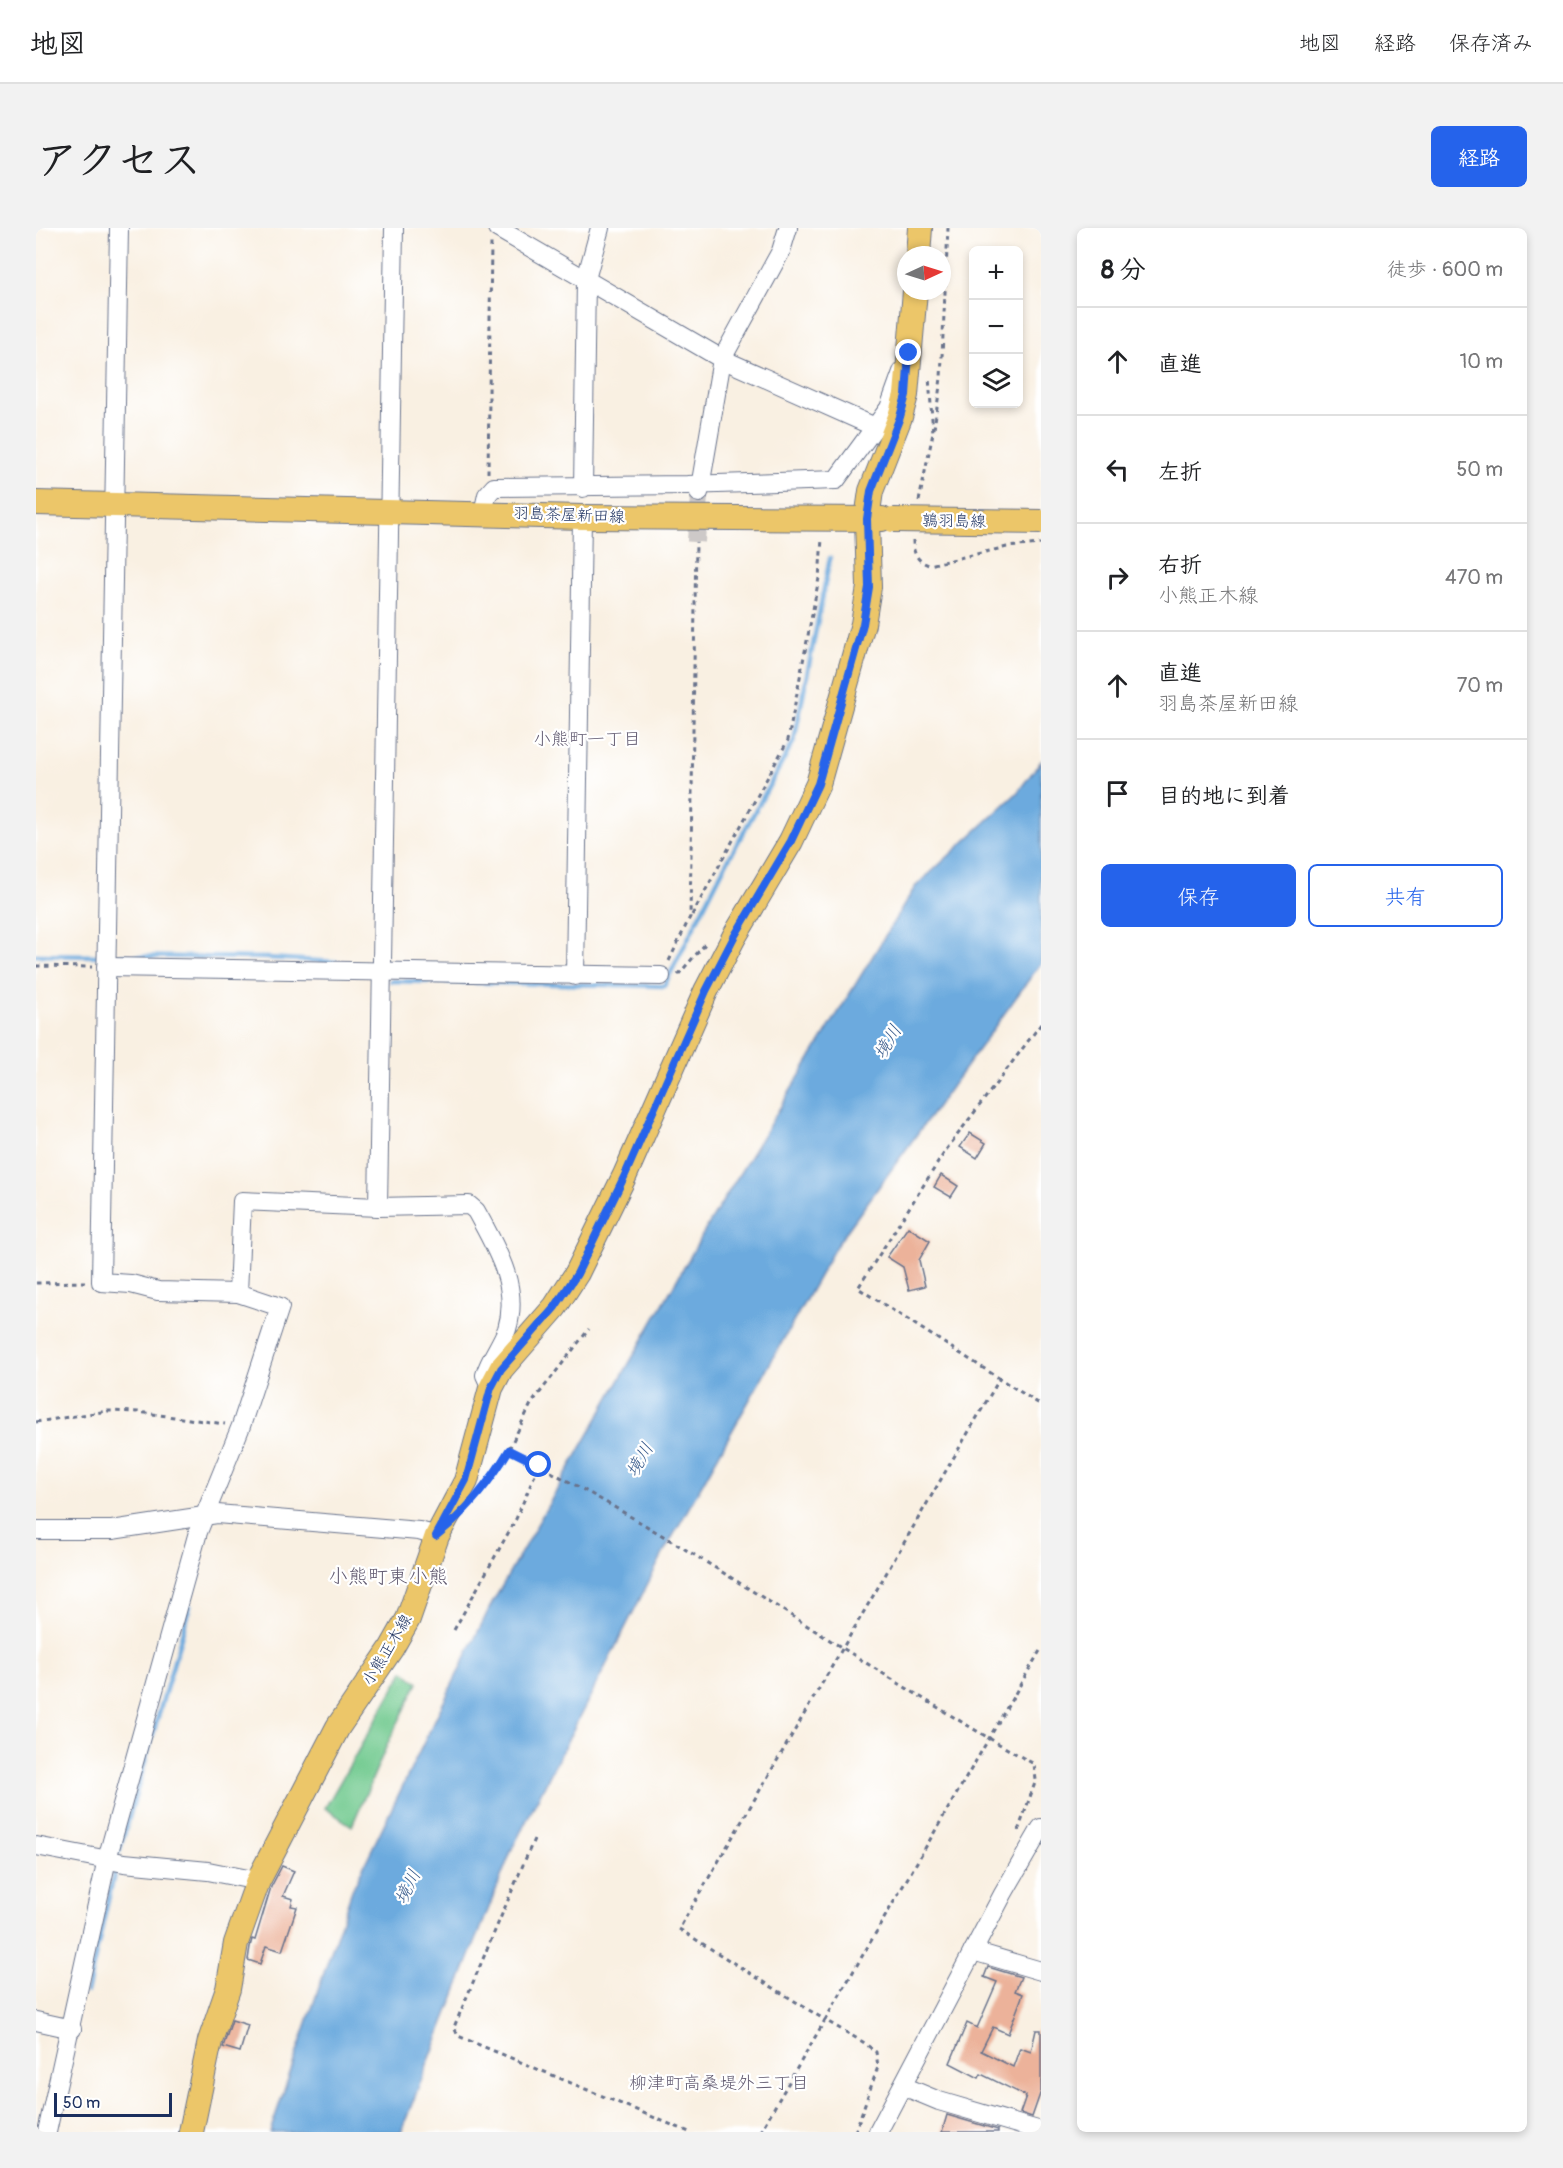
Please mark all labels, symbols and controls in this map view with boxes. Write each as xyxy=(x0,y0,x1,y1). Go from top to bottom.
text: 地図 xyxy=(30,27,86,62)
text: 地図 xyxy=(1299,30,1341,57)
text: 経路 xyxy=(1374,30,1416,57)
text: 保存済み xyxy=(1449,30,1533,57)
button: 経路 xyxy=(1431,126,1527,187)
text: アクセス xyxy=(36,135,201,187)
north arrow xyxy=(897,246,951,300)
map controls xyxy=(969,246,1023,408)
button: + xyxy=(969,246,1023,300)
text: 8 分 xyxy=(1101,254,1146,286)
text: 徒歩 · 600 m xyxy=(1387,257,1503,282)
button: − xyxy=(969,300,1023,354)
route end xyxy=(895,339,921,365)
icon: ahead xyxy=(1101,345,1134,378)
text: 10 m xyxy=(1459,349,1503,374)
text: 直進 xyxy=(1158,350,1202,378)
button: layers xyxy=(969,354,1023,408)
icon: left xyxy=(1101,453,1134,486)
text: 50 m xyxy=(1456,457,1503,482)
text: 左折 xyxy=(1158,458,1202,486)
street label: 羽島茶屋新田線 xyxy=(513,503,625,527)
street label: 鶉羽島線 xyxy=(922,510,986,532)
text: 右折 xyxy=(1158,551,1202,579)
icon: right xyxy=(1101,561,1134,594)
text: 470 m xyxy=(1445,565,1503,590)
text: 小熊正木線 xyxy=(1158,583,1258,608)
text: 直進 xyxy=(1158,659,1202,687)
icon: ahead xyxy=(1101,669,1134,702)
text: 70 m xyxy=(1457,673,1503,698)
text: 羽島茶屋新田線 xyxy=(1158,691,1298,716)
district label: 小熊町一丁目 xyxy=(533,728,641,751)
icon: arrive xyxy=(1101,777,1134,810)
text: 目的地に到着 xyxy=(1158,782,1290,810)
button: 保存 xyxy=(1101,864,1296,927)
button: 共有 xyxy=(1308,864,1503,927)
water label: 境川 xyxy=(869,1021,907,1063)
water label: 境川 xyxy=(621,1439,659,1481)
route start xyxy=(525,1451,551,1477)
district label: 小熊町東小熊 xyxy=(328,1564,448,1589)
street label: 小熊正木線 xyxy=(358,1611,416,1689)
water label: 境川 xyxy=(390,1866,426,1908)
district label: 柳津町高桑堤外三丁目 xyxy=(629,2072,809,2095)
scale bar xyxy=(54,2090,172,2118)
text: 50 m xyxy=(63,2093,100,2113)

